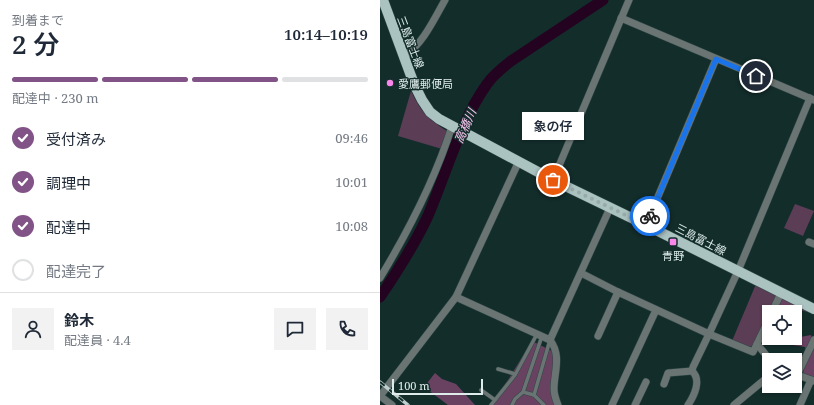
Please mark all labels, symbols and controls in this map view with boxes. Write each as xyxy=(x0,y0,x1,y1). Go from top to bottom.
text: 到着まで xyxy=(12,11,64,29)
street label: 三島富士線 xyxy=(394,14,428,70)
text: 10:14–10:19 xyxy=(284,24,368,44)
text: 2 分 xyxy=(12,26,59,62)
pin xyxy=(739,59,773,93)
icon: home xyxy=(745,65,767,87)
place label: 愛鷹郵便局 xyxy=(398,76,453,91)
marker: 愛鷹郵便局 xyxy=(385,78,395,88)
text: 配達中 · 230 m xyxy=(12,89,98,107)
water label: 高橋川 xyxy=(450,104,481,146)
callout: 象の仔 xyxy=(522,112,584,140)
text: 象の仔 xyxy=(533,117,573,135)
icon: check xyxy=(12,127,34,149)
text: 受付済み xyxy=(46,129,106,149)
text: 09:46 xyxy=(335,129,368,147)
pin xyxy=(536,163,570,197)
icon: bag xyxy=(542,169,564,191)
icon: check xyxy=(12,171,34,193)
text: 調理中 xyxy=(46,173,91,193)
text: 10:01 xyxy=(335,173,368,191)
courier xyxy=(630,196,670,236)
icon: bike xyxy=(639,205,661,227)
icon: check xyxy=(12,215,34,237)
text: 配達中 xyxy=(46,217,91,237)
text: 10:08 xyxy=(335,217,368,235)
street label: 三島富士線 xyxy=(673,220,729,258)
marker: 青野 xyxy=(668,237,678,247)
place label: 青野 xyxy=(662,248,684,263)
text: 配達完了 xyxy=(46,261,106,281)
map controls xyxy=(762,305,802,393)
button: locate xyxy=(762,305,802,345)
button: person xyxy=(12,308,54,350)
button: chat xyxy=(274,308,316,350)
button: phone xyxy=(326,308,368,350)
text: 鈴木 xyxy=(64,310,94,330)
text: 配達員 · 4.4 xyxy=(64,331,131,349)
button: layers xyxy=(762,353,802,393)
scale bar xyxy=(392,377,483,396)
text: 100 m xyxy=(398,378,430,393)

